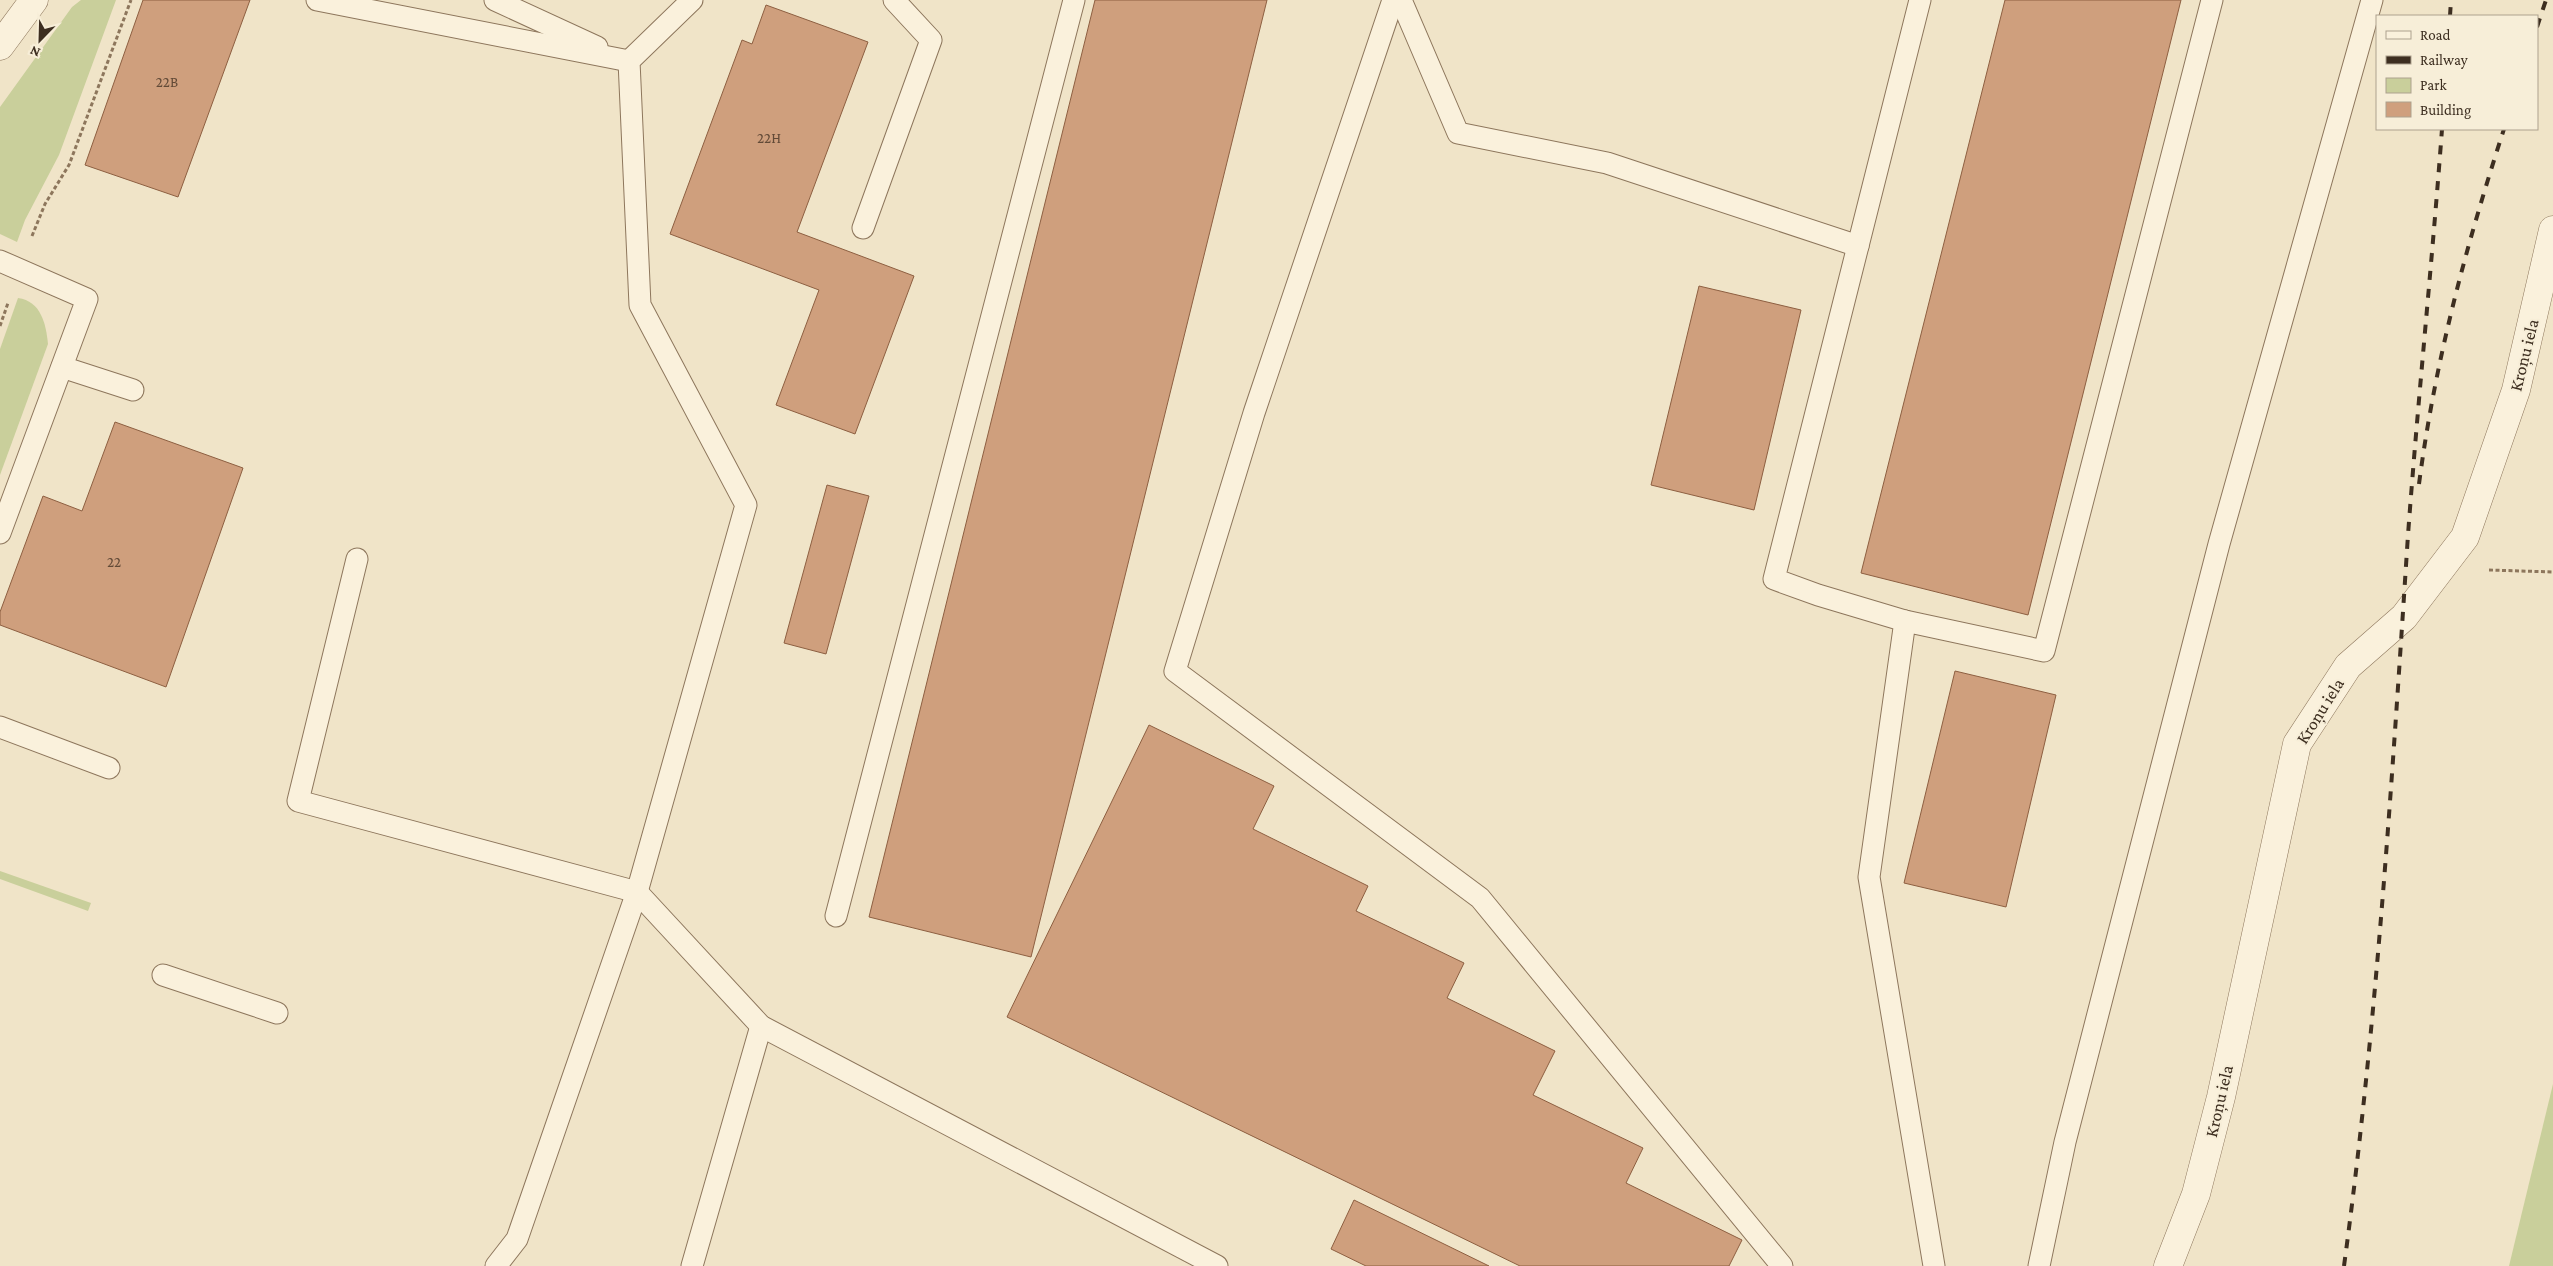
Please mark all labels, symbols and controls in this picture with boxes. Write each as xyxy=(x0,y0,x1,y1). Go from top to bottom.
north arrow xyxy=(15,15,65,65)
legend xyxy=(2376,15,2538,130)
text: Road xyxy=(2420,27,2451,43)
text: N xyxy=(27,43,42,61)
text: Railway xyxy=(2420,52,2468,69)
house number: 22B xyxy=(156,74,178,90)
text: Park xyxy=(2420,77,2447,93)
text: Building xyxy=(2420,102,2471,119)
house number: 22H xyxy=(757,130,781,146)
street label: Kroņu iela xyxy=(2505,317,2545,394)
house number: 22 xyxy=(107,554,121,570)
street label: Kroņu iela xyxy=(2292,675,2350,749)
street label: Kroņu iela xyxy=(2201,1063,2239,1140)

